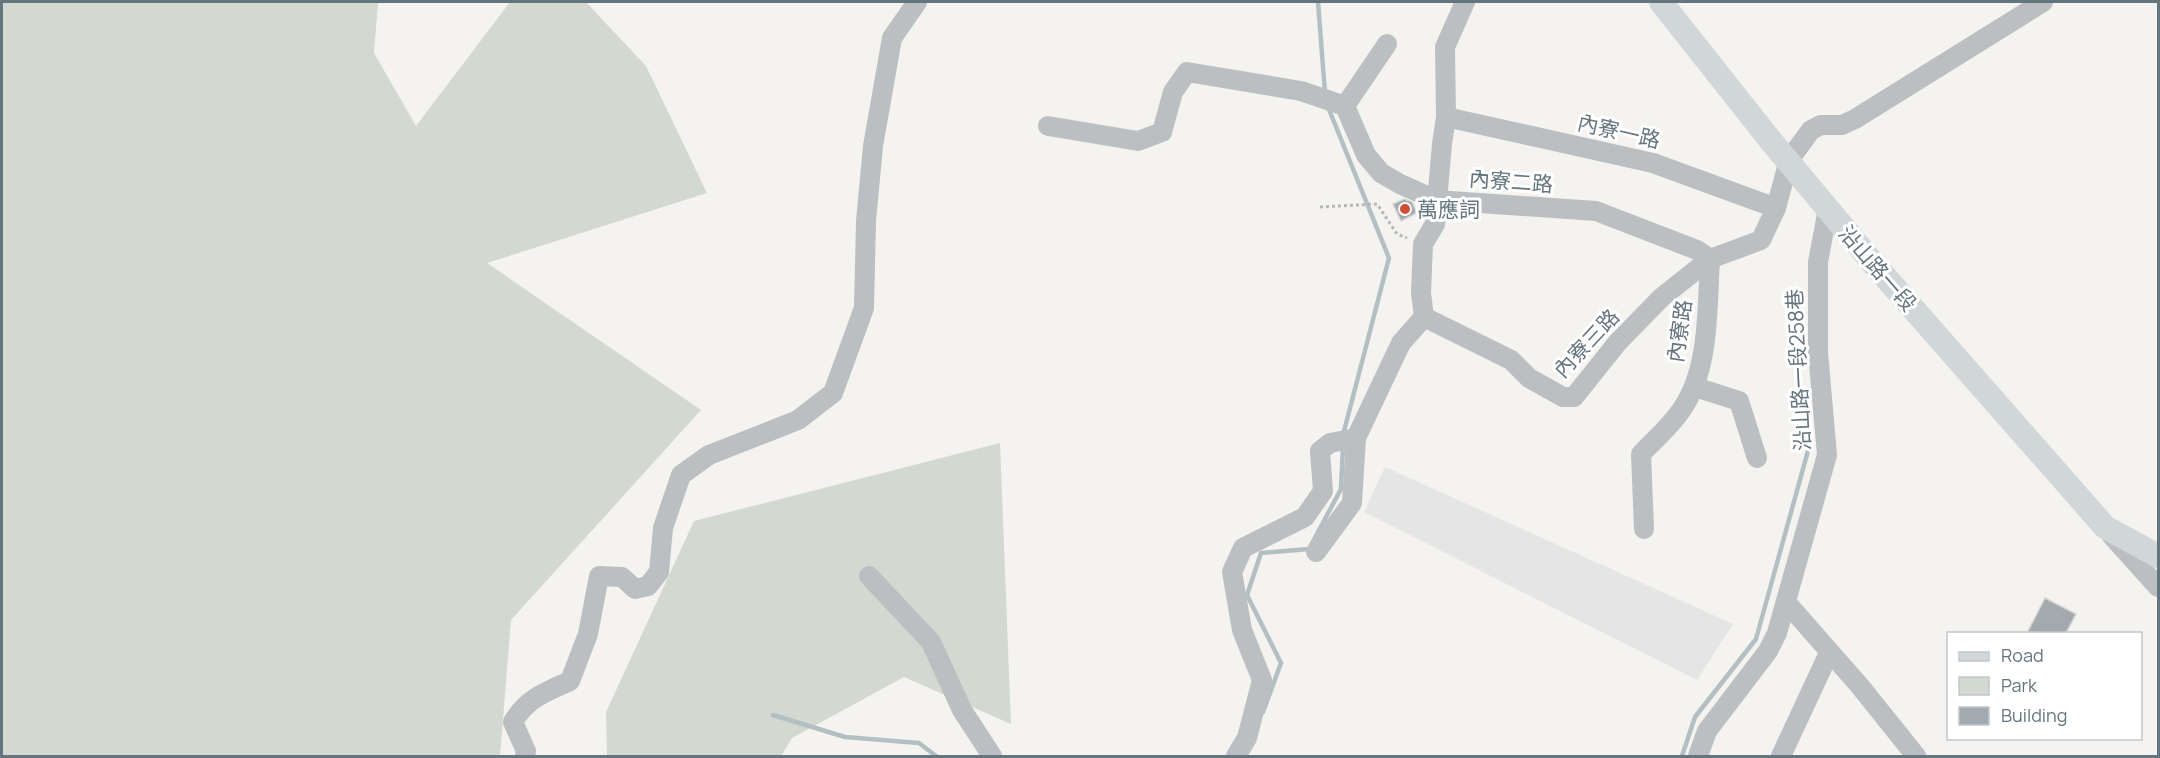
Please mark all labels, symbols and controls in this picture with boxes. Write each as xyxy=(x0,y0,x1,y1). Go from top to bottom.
street label: 內寮一路 xyxy=(1575,108,1663,154)
street label: 內寮二路 xyxy=(1468,164,1554,198)
place label: 萬應詞 xyxy=(1417,195,1480,223)
marker: 萬應詞 xyxy=(1398,202,1412,216)
street label: 沿山路一段 xyxy=(1833,219,1923,317)
street label: 沿山路一段258巷 xyxy=(1780,288,1816,452)
street label: 內寮路 xyxy=(1661,298,1697,364)
street label: 內寮三路 xyxy=(1547,303,1625,383)
legend xyxy=(1947,632,2142,740)
text: Road xyxy=(2001,643,2044,667)
text: Park xyxy=(2001,673,2038,697)
text: Building xyxy=(2001,703,2067,727)

